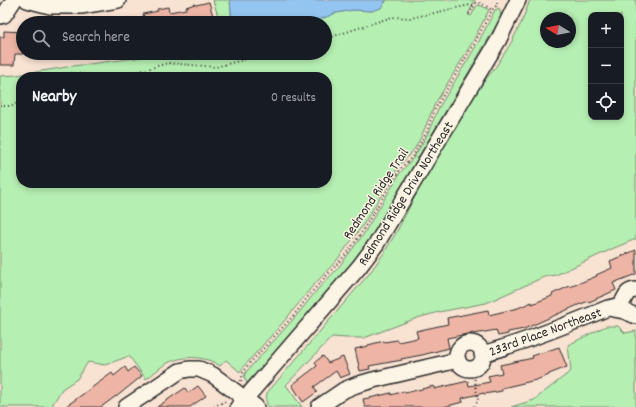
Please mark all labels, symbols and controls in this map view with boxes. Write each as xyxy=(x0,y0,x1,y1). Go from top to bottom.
north arrow xyxy=(540,12,576,48)
map controls xyxy=(588,12,624,120)
button: + xyxy=(588,12,624,48)
search box xyxy=(16,16,332,60)
icon: search xyxy=(30,27,52,49)
text: Search here xyxy=(62,27,130,49)
button: − xyxy=(588,48,624,84)
button: locate xyxy=(588,84,624,120)
text: Nearby xyxy=(32,86,76,110)
text: 0 results xyxy=(271,89,316,108)
street label: Redmond Ridge Drive Northeast xyxy=(354,118,459,270)
street label: Redmond Ridge Trail xyxy=(339,144,415,244)
street label: 233rd Place Northeast xyxy=(487,303,605,363)

